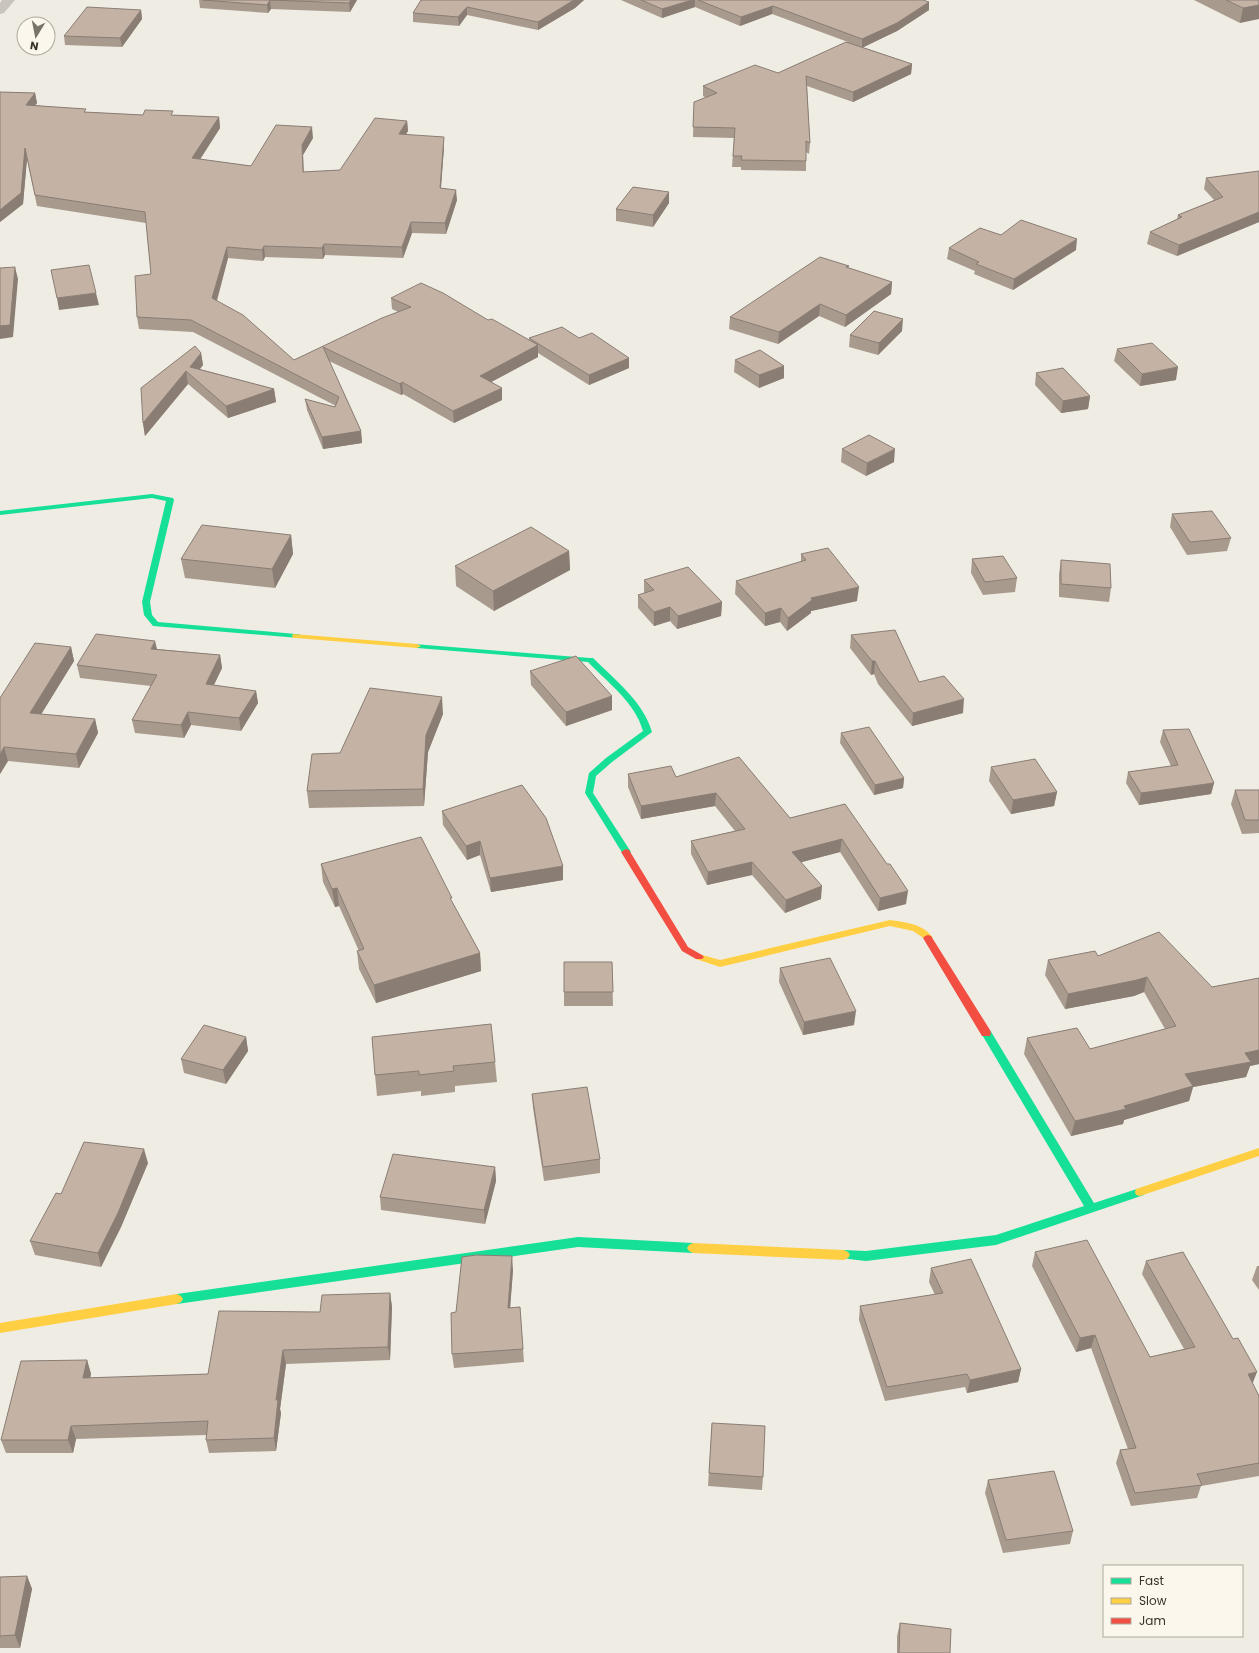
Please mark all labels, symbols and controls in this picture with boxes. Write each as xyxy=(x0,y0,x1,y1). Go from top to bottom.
north arrow xyxy=(16,16,56,56)
text: N xyxy=(29,37,40,54)
legend xyxy=(1103,1565,1243,1637)
text: Fast xyxy=(1139,1572,1164,1589)
text: Slow xyxy=(1139,1592,1167,1609)
text: Jam xyxy=(1139,1612,1166,1629)

